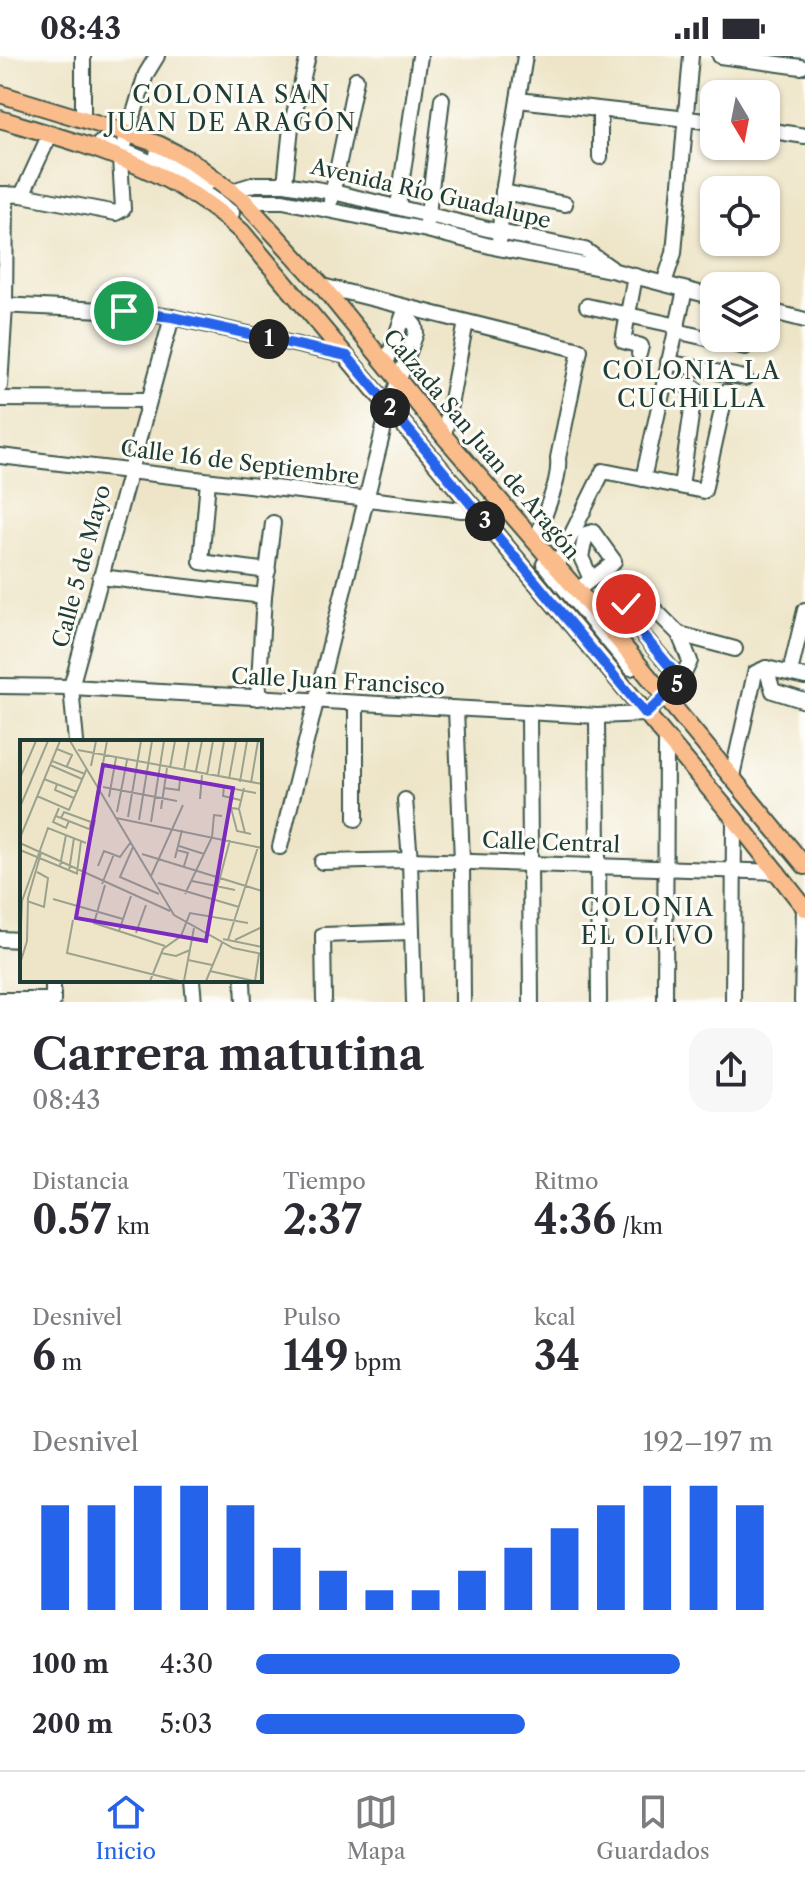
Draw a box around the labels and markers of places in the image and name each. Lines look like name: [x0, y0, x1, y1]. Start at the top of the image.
pin: [90, 277, 158, 345]
pin: 1: [249, 319, 289, 359]
pin: 2: [370, 388, 410, 428]
pin: 3: [465, 501, 505, 541]
pin: [592, 570, 660, 638]
pin: 5: [657, 665, 697, 705]

